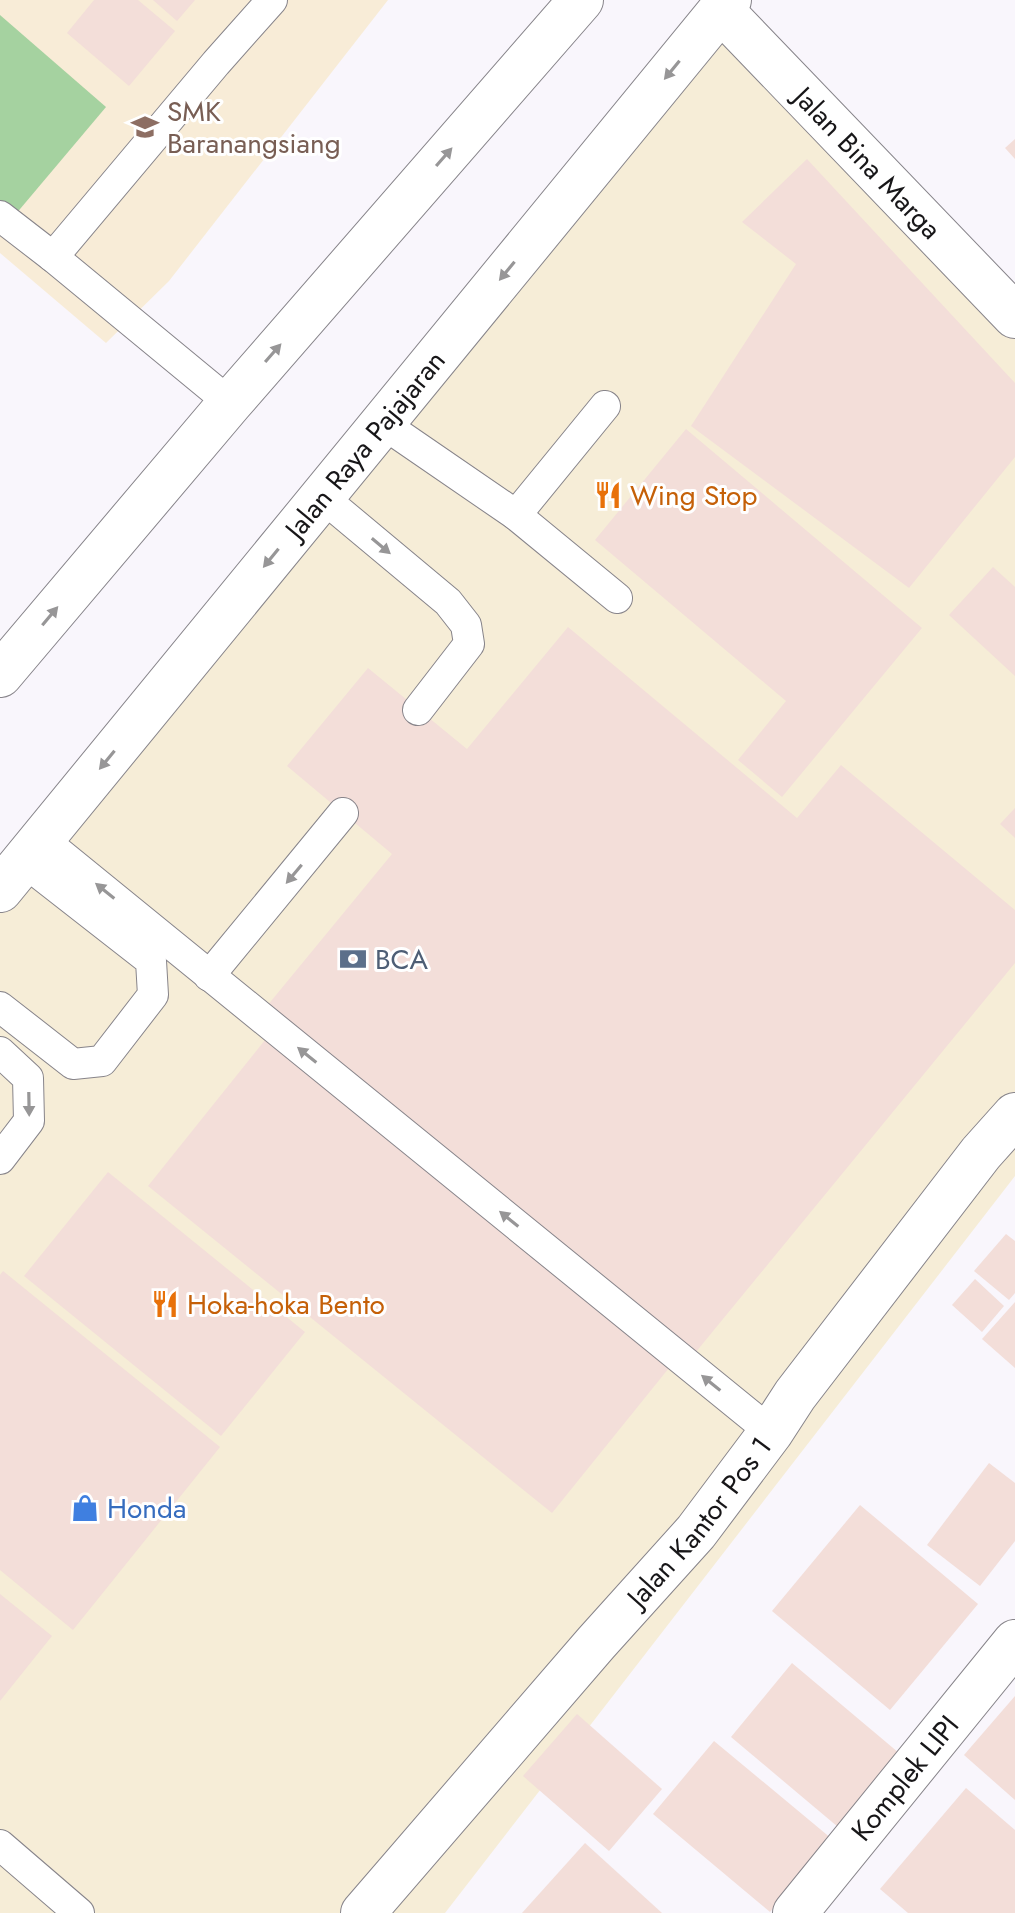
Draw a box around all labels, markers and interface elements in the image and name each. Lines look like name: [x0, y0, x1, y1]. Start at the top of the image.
one-way arrow: [664, 60, 681, 80]
street label: Jalan Bina Marga: [782, 75, 951, 248]
place label: SMK Baranangsiang: [167, 91, 341, 164]
school or university icon: SMK Baranangsiang: [130, 112, 160, 142]
one-way arrow: [435, 148, 452, 168]
one-way arrow: [499, 261, 516, 281]
street label: Jalan Raya Pajajaran: [273, 341, 455, 551]
one-way arrow: [264, 344, 281, 364]
place label: Wing Stop: [630, 475, 757, 516]
restaurant icon: Wing Stop: [593, 480, 623, 510]
one-way arrow: [371, 537, 391, 554]
one-way arrow: [263, 548, 279, 568]
one-way arrow: [41, 606, 58, 626]
one-way arrow: [99, 750, 115, 770]
one-way arrow: [285, 863, 302, 884]
one-way arrow: [96, 883, 116, 900]
place label: BCA: [375, 939, 428, 980]
bank icon: BCA: [338, 944, 368, 974]
one-way arrow: [297, 1047, 317, 1064]
one-way arrow: [23, 1092, 35, 1117]
one-way arrow: [499, 1211, 519, 1228]
place label: Hoka-hoka Bento: [187, 1284, 385, 1325]
restaurant icon: Hoka-hoka Bento: [150, 1289, 180, 1319]
one-way arrow: [701, 1375, 721, 1392]
street label: Jalan Kantor Pos 1: [615, 1428, 781, 1619]
place label: Honda: [107, 1488, 186, 1529]
shop icon: Honda: [70, 1493, 100, 1523]
street label: Komplek LIPI: [841, 1706, 968, 1850]

